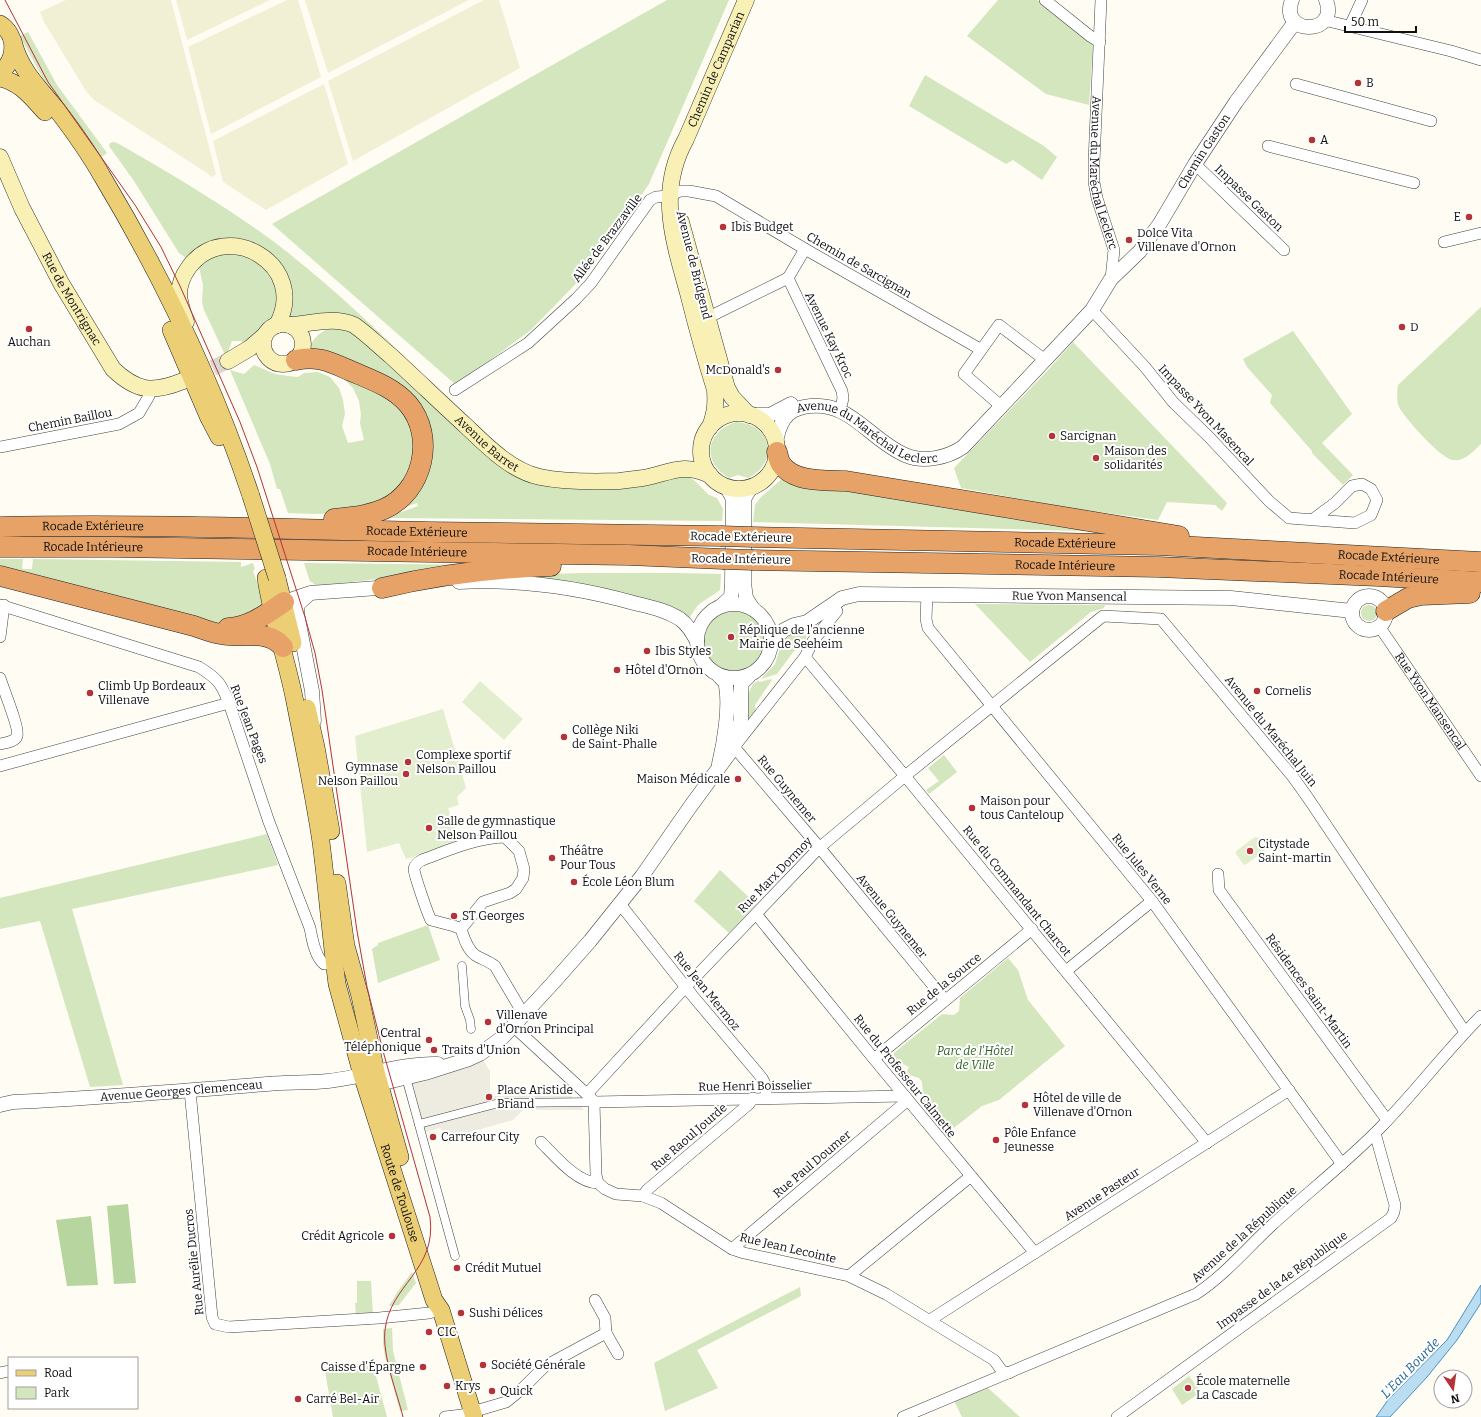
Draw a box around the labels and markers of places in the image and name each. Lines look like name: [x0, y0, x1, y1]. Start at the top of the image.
place label: B: [1366, 76, 1374, 90]
marker: B: [1353, 78, 1363, 88]
place label: A: [1320, 133, 1329, 147]
marker: A: [1307, 135, 1317, 145]
place label: E: [1454, 210, 1461, 224]
marker: E: [1464, 212, 1474, 222]
place label: Ibis Budget: [731, 220, 794, 234]
marker: Ibis Budget: [718, 222, 728, 232]
place label: Dolce Vita Villenave d'Ornon: [1137, 226, 1236, 254]
marker: Dolce Vita Villenave d'Ornon: [1124, 235, 1134, 245]
place label: D: [1410, 320, 1419, 334]
marker: D: [1397, 322, 1407, 332]
marker: Auchan: [24, 324, 34, 334]
place label: Auchan: [7, 335, 51, 349]
place label: McDonald's: [706, 363, 770, 377]
marker: McDonald's: [773, 365, 783, 375]
place label: Sarcignan: [1060, 429, 1117, 443]
marker: Sarcignan: [1047, 431, 1057, 441]
place label: Maison des solidarités: [1104, 444, 1167, 472]
marker: Maison des solidarités: [1091, 453, 1101, 463]
place label: Réplique de l'ancienne Mairie de Seeheim: [739, 623, 865, 651]
marker: Réplique de l'ancienne Mairie de Seeheim: [726, 632, 736, 642]
place label: Ibis Styles: [655, 644, 711, 658]
marker: Ibis Styles: [642, 646, 652, 656]
place label: Hôtel d'Ornon: [625, 663, 704, 677]
marker: Hôtel d'Ornon: [612, 665, 622, 675]
place label: Climb Up Bordeaux Villenave: [98, 679, 206, 707]
place label: Cornelis: [1265, 684, 1312, 698]
marker: Cornelis: [1252, 686, 1262, 696]
marker: Climb Up Bordeaux Villenave: [85, 688, 95, 698]
place label: Collège Niki de Saint-Phalle: [572, 723, 657, 751]
marker: Collège Niki de Saint-Phalle: [559, 732, 569, 742]
place label: Complexe sportif Nelson Paillou: [416, 748, 512, 776]
marker: Complexe sportif Nelson Paillou: [403, 757, 413, 767]
place label: Gymnase Nelson Paillou: [318, 760, 399, 788]
marker: Gymnase Nelson Paillou: [401, 769, 411, 779]
place label: Maison Médicale: [636, 772, 730, 786]
marker: Maison Médicale: [733, 774, 743, 784]
place label: Maison pour tous Canteloup: [980, 794, 1064, 822]
marker: Maison pour tous Canteloup: [967, 803, 977, 813]
place label: Salle de gymnastique Nelson Paillou: [437, 814, 556, 842]
marker: Salle de gymnastique Nelson Paillou: [424, 823, 434, 833]
place label: Citystade Saint-martin: [1258, 837, 1332, 865]
place label: Théâtre Pour Tous: [560, 844, 616, 872]
marker: Citystade Saint-martin: [1245, 846, 1255, 856]
marker: Théâtre Pour Tous: [547, 853, 557, 863]
place label: École Léon Blum: [582, 874, 675, 889]
marker: École Léon Blum: [569, 877, 579, 887]
place label: ST Georges: [462, 909, 525, 923]
marker: ST Georges: [449, 911, 459, 921]
place label: Villenave d'Ornon Principal: [496, 1008, 594, 1036]
marker: Villenave d'Ornon Principal: [483, 1017, 493, 1027]
place label: Central Téléphonique: [344, 1026, 422, 1054]
marker: Central Téléphonique: [424, 1035, 434, 1045]
place label: Traits d'Union: [442, 1043, 521, 1057]
marker: Traits d'Union: [429, 1045, 439, 1055]
place label: Place Aristide Briand: [497, 1083, 573, 1111]
place label: Hôtel de ville de Villenave d'Ornon: [1033, 1091, 1132, 1119]
marker: Place Aristide Briand: [484, 1092, 494, 1102]
marker: Hôtel de ville de Villenave d'Ornon: [1020, 1100, 1030, 1110]
place label: Pôle Enfance Jeunesse: [1003, 1126, 1076, 1154]
place label: Carrefour City: [441, 1130, 520, 1144]
marker: Carrefour City: [428, 1132, 438, 1142]
marker: Pôle Enfance Jeunesse: [991, 1135, 1001, 1145]
place label: Crédit Agricole: [301, 1229, 384, 1243]
marker: Crédit Agricole: [387, 1231, 397, 1241]
place label: Crédit Mutuel: [465, 1261, 542, 1275]
marker: Crédit Mutuel: [452, 1263, 462, 1273]
place label: Sushi Délices: [469, 1306, 543, 1320]
marker: Sushi Délices: [456, 1308, 466, 1318]
place label: CIC: [437, 1325, 457, 1339]
marker: CIC: [424, 1327, 434, 1337]
place label: Société Générale: [491, 1358, 585, 1372]
place label: Caisse d'Épargne: [320, 1359, 415, 1374]
marker: Société Générale: [478, 1360, 488, 1370]
marker: Caisse d'Épargne: [418, 1362, 428, 1372]
place label: École maternelle La Cascade: [1196, 1373, 1290, 1402]
place label: Krys: [455, 1379, 481, 1393]
marker: Krys: [442, 1381, 452, 1391]
marker: École maternelle La Cascade: [1183, 1383, 1193, 1393]
place label: Quick: [500, 1384, 533, 1398]
marker: Quick: [487, 1386, 497, 1396]
place label: Carré Bel-Air: [306, 1392, 380, 1406]
marker: Carré Bel-Air: [293, 1394, 303, 1404]

